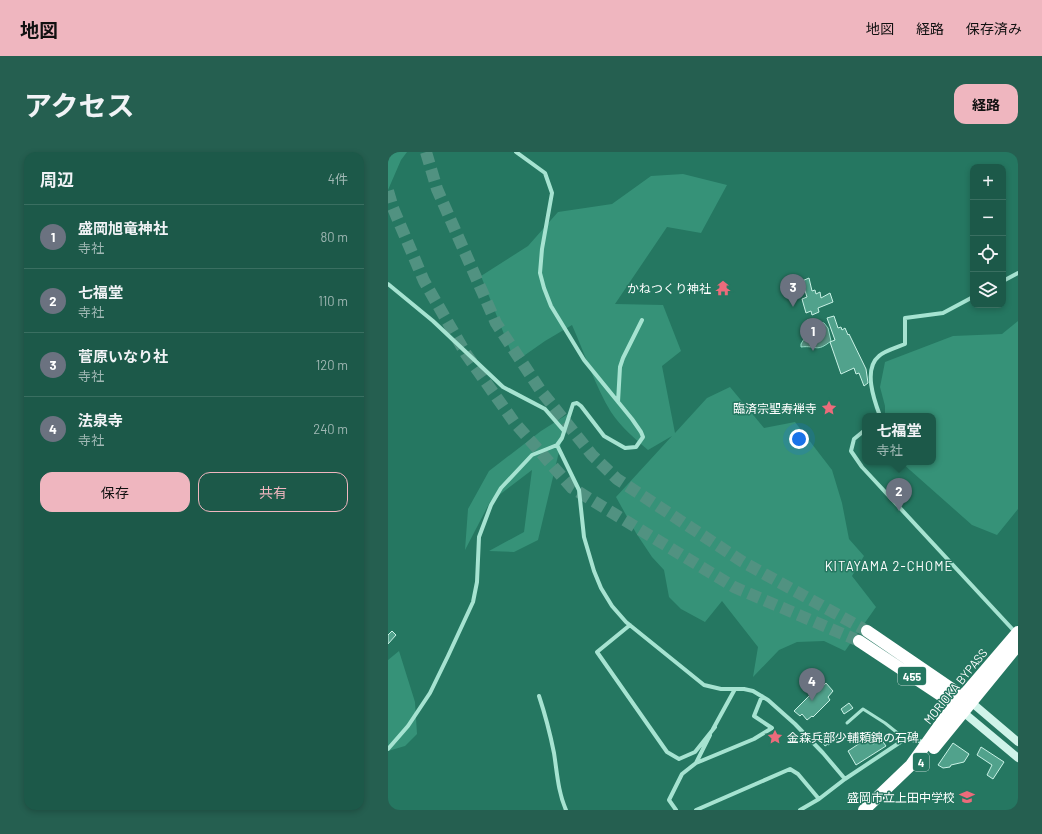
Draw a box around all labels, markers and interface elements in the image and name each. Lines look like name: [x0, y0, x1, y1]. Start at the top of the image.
text: 地図: [20, 18, 58, 41]
text: 地図: [866, 20, 894, 37]
text: 経路: [916, 20, 944, 37]
text: 保存済み: [966, 20, 1022, 37]
button: 経路: [954, 84, 1018, 124]
text: アクセス: [24, 88, 135, 122]
map controls: [970, 164, 1006, 308]
button: +: [970, 164, 1006, 200]
text: 周辺: [40, 169, 74, 189]
text: 4件: [328, 171, 348, 187]
button: −: [970, 200, 1006, 236]
text: 盛岡旭竜神社: [78, 219, 168, 237]
text: 1: [51, 229, 55, 245]
text: 80 m: [321, 229, 348, 245]
button: locate: [970, 236, 1006, 272]
text: 寺社: [78, 240, 104, 256]
button: layers: [970, 272, 1006, 308]
pin: 3: [780, 274, 806, 307]
temple icon: かねつくり神社: [714, 279, 732, 297]
place label: かねつくり神社: [627, 281, 711, 295]
text: 七福堂: [78, 283, 123, 301]
text: 2: [49, 293, 57, 309]
text: 110 m: [318, 293, 348, 309]
text: 寺社: [78, 304, 104, 320]
pin: 1: [800, 318, 826, 351]
text: 菅原いなり社: [78, 347, 168, 365]
text: 3: [49, 357, 57, 373]
text: 120 m: [316, 357, 348, 373]
text: 寺社: [78, 368, 104, 384]
place icon: 臨済宗聖寿禅寺: [820, 399, 838, 417]
place label: 臨済宗聖寿禅寺: [733, 401, 817, 415]
text: 法泉寺: [78, 411, 123, 429]
popup: [862, 413, 936, 465]
text: 4: [49, 421, 57, 437]
text: 240 m: [313, 421, 348, 437]
text: 七福堂: [876, 421, 922, 439]
your location: [789, 429, 809, 449]
text: 寺社: [78, 432, 104, 448]
text: 寺社: [876, 442, 903, 458]
button: 保存: [40, 472, 190, 512]
button: 共有: [198, 472, 348, 512]
pin: 2: [886, 478, 912, 511]
district label: KITAYAMA 2-CHOME: [825, 558, 953, 574]
street label: MORIOKA BYPASS: [920, 645, 990, 727]
road number: 455: [898, 667, 926, 685]
pin: 4: [799, 668, 825, 701]
place icon: 金森兵部少輔頼錦の石碑: [766, 728, 784, 746]
place label: 金森兵部少輔頼錦の石碑: [787, 730, 919, 744]
road number: 4: [913, 753, 929, 771]
school or university icon: 盛岡市立上田中学校: [958, 788, 976, 806]
place label: 盛岡市立上田中学校: [847, 790, 955, 804]

